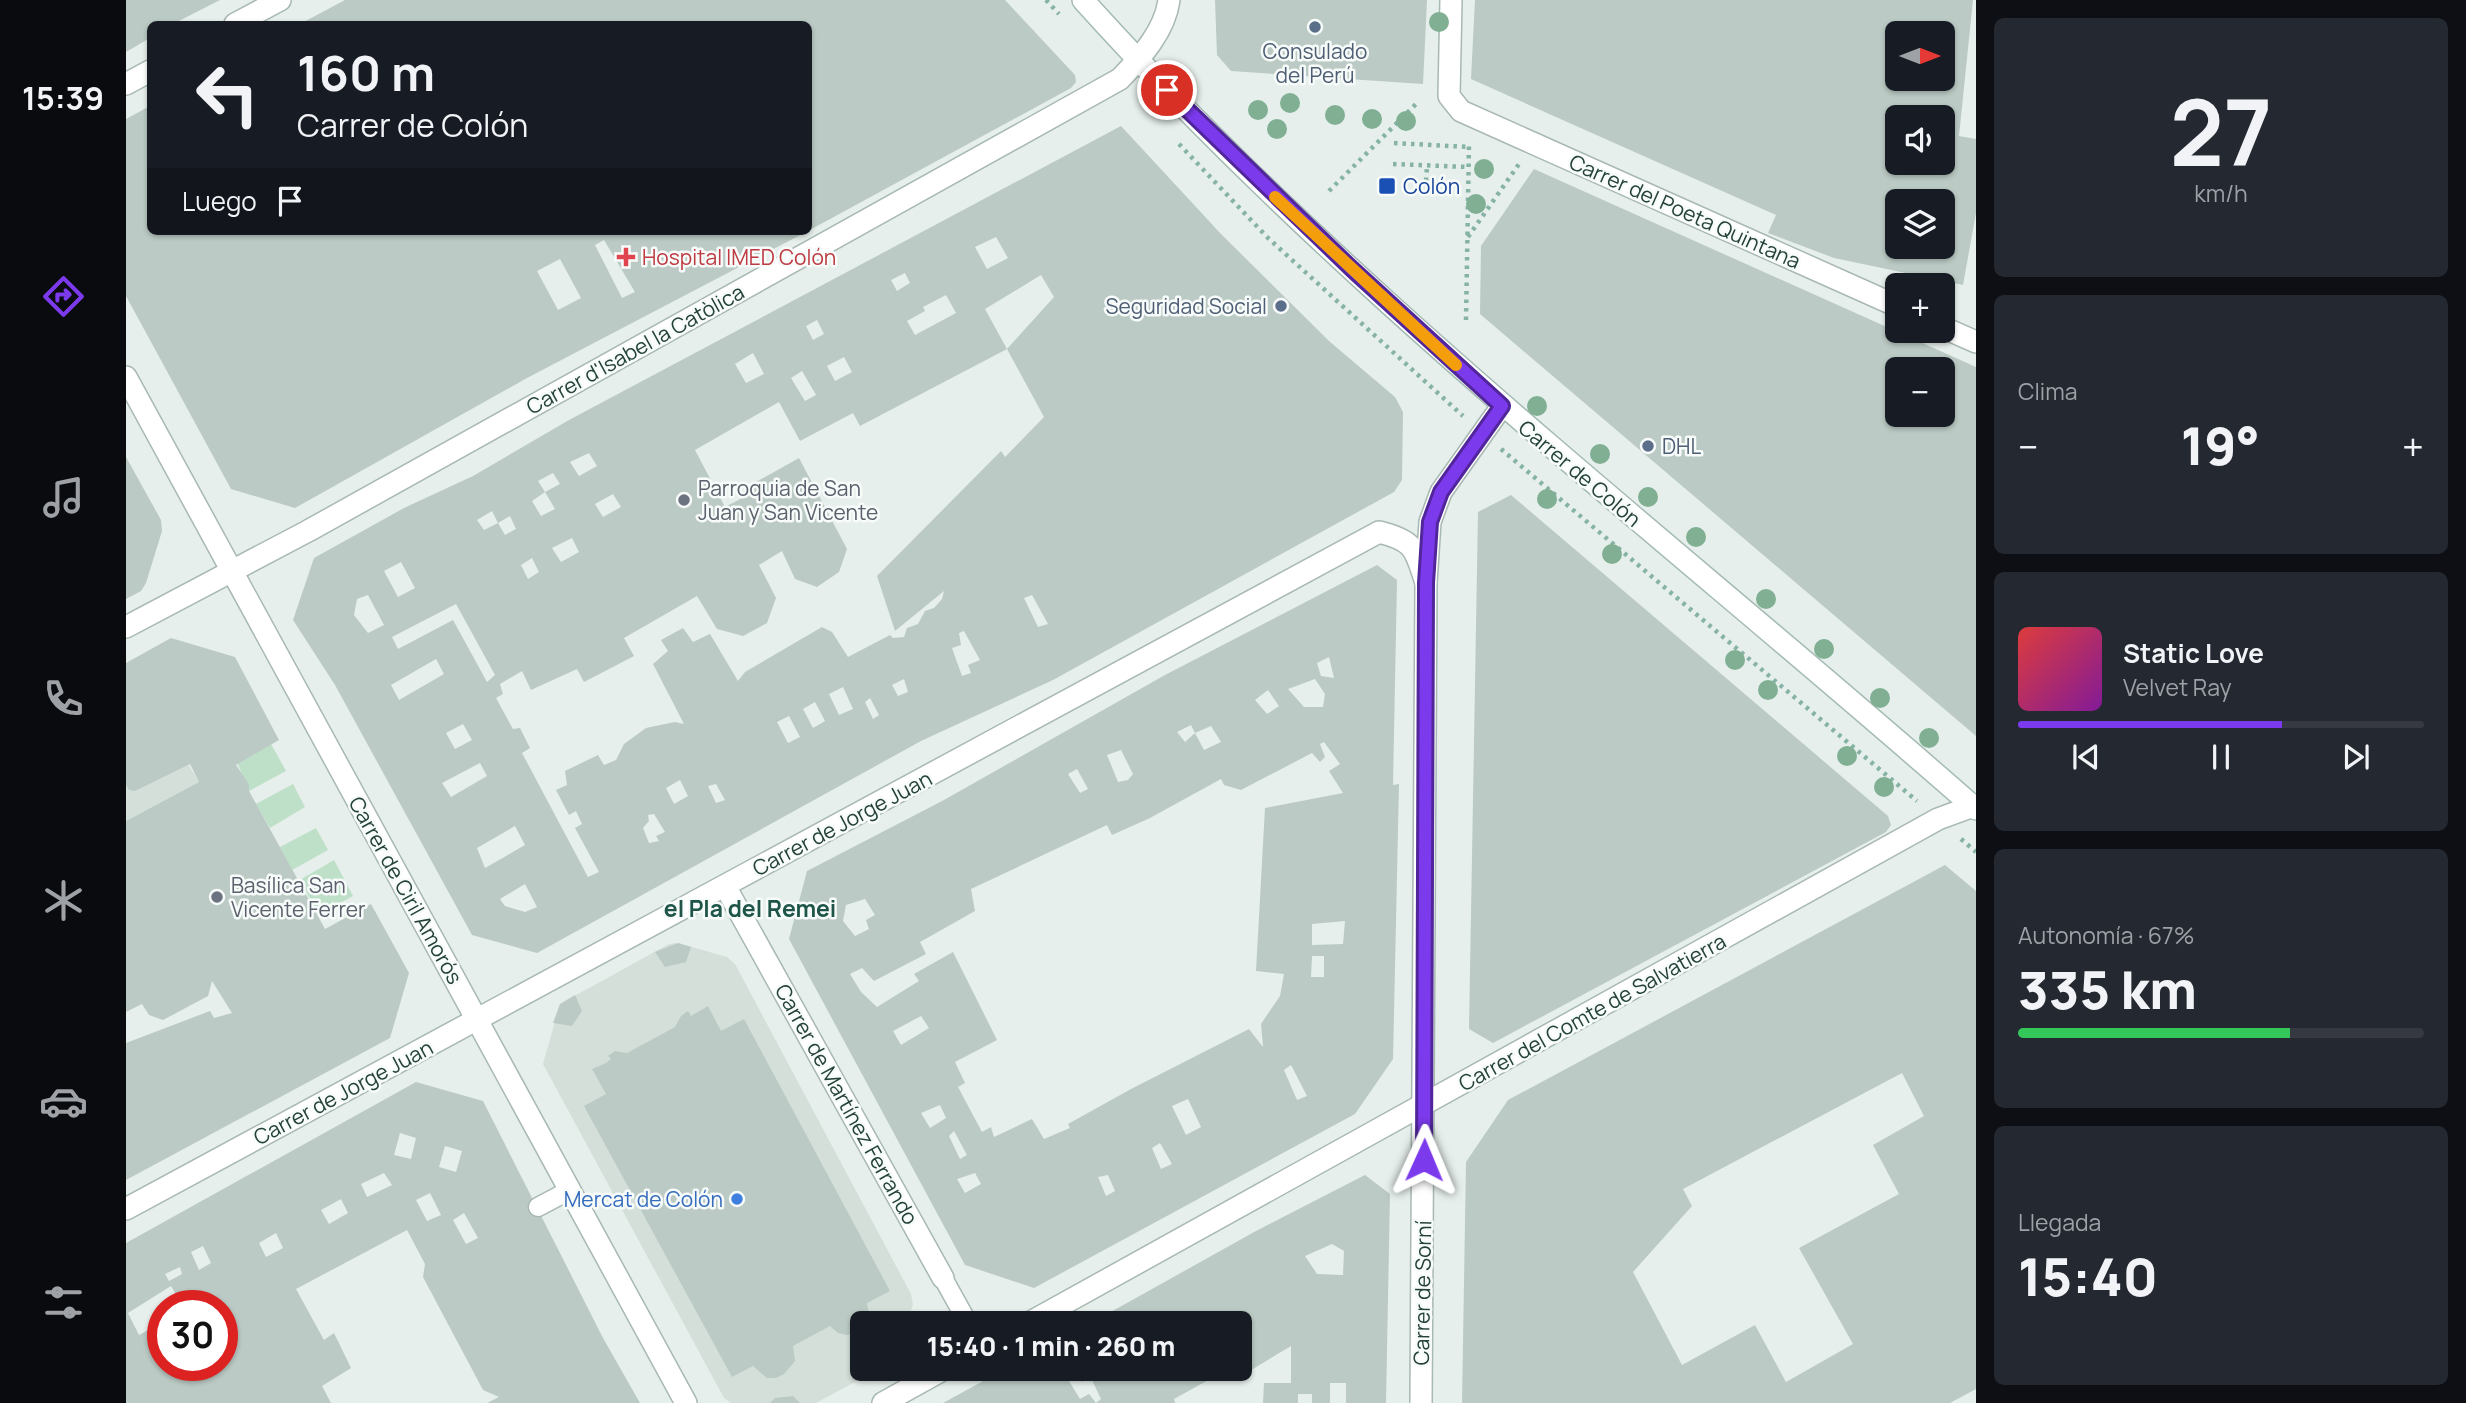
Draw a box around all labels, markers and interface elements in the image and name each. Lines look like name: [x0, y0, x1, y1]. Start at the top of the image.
marker: Consulado del Perú: [1307, 19, 1323, 35]
north arrow: [1885, 21, 1955, 91]
map controls: [1885, 21, 1955, 427]
place label: Consulado del Perú: [1263, 37, 1367, 89]
text: 160 m: [297, 39, 435, 106]
icon: left: [182, 49, 273, 140]
pin: [1137, 60, 1197, 120]
text: 27: [2170, 69, 2272, 193]
icon: arrive: [1148, 71, 1186, 109]
text: 15:39: [22, 76, 104, 120]
text: Carrer de Colón: [297, 103, 528, 147]
button: sound: [1885, 105, 1955, 175]
street label: Carrer del Poeta Quintana: [1565, 147, 1805, 275]
place label: Colón: [1403, 172, 1460, 200]
marker: Colón: [1377, 176, 1397, 196]
text: km/h: [2194, 177, 2248, 209]
icon: arrive: [271, 182, 309, 220]
text: Luego: [182, 183, 257, 219]
button: layers: [1885, 189, 1955, 259]
place label: Hospital IMED Colón: [642, 243, 836, 271]
marker: Hospital IMED Colón: [616, 247, 636, 267]
icon: directions: [39, 272, 88, 321]
button: +: [1885, 273, 1955, 343]
street label: Carrer d'Isabel la Catòlica: [521, 277, 749, 421]
place label: Seguridad Social: [1106, 292, 1267, 320]
marker: Seguridad Social: [1273, 298, 1289, 314]
button: −: [1885, 357, 1955, 427]
text: Clima: [2018, 375, 2077, 407]
text: 19°: [2181, 410, 2260, 481]
street label: Carrer de Colón: [1513, 413, 1647, 533]
text: −: [2018, 420, 2039, 472]
text: +: [2402, 420, 2424, 472]
place label: DHL: [1662, 432, 1701, 460]
marker: DHL: [1640, 438, 1656, 454]
icon: music: [39, 473, 88, 522]
place label: Parroquia de San Juan y San Vicente: [698, 474, 878, 526]
marker: Parroquia de San Juan y San Vicente: [676, 492, 692, 508]
text: Static Love: [2123, 635, 2264, 671]
text: Velvet Ray: [2123, 671, 2232, 703]
icon: phone: [39, 674, 88, 723]
icon: previous: [2067, 738, 2105, 776]
icon: pause: [2202, 738, 2240, 776]
icon: next: [2337, 738, 2375, 776]
street label: Carrer de Jorge Juan: [748, 764, 936, 882]
street label: Carrer de Ciril Amorós: [343, 791, 469, 989]
place label: Basílica San Vicente Ferrer: [231, 871, 366, 923]
icon: climate: [39, 876, 88, 925]
marker: Basílica San Vicente Ferrer: [209, 889, 225, 905]
district label: el Pla del Remei: [664, 892, 836, 924]
text: Autonomía · 67%: [2018, 919, 2194, 951]
street label: Carrer del Comte de Salvatierra: [1453, 927, 1731, 1097]
text: 335 km: [2018, 954, 2197, 1025]
street label: Carrer de Martínez Ferrando: [769, 979, 925, 1229]
street label: Carrer de Jorge Juan: [249, 1033, 437, 1151]
icon: car: [39, 1077, 88, 1126]
position arrow: [1387, 1123, 1461, 1197]
place label: Mercat de Colón: [564, 1185, 723, 1213]
marker: Mercat de Colón: [729, 1191, 745, 1207]
text: Llegada: [2018, 1206, 2101, 1238]
street label: Carrer de Sorní: [1407, 1220, 1437, 1366]
text: 15:40: [2018, 1241, 2158, 1312]
icon: filters: [39, 1278, 88, 1327]
speed limit sign: 30: [147, 1290, 238, 1381]
text: 15:40 · 1 min · 260 m: [927, 1328, 1175, 1364]

